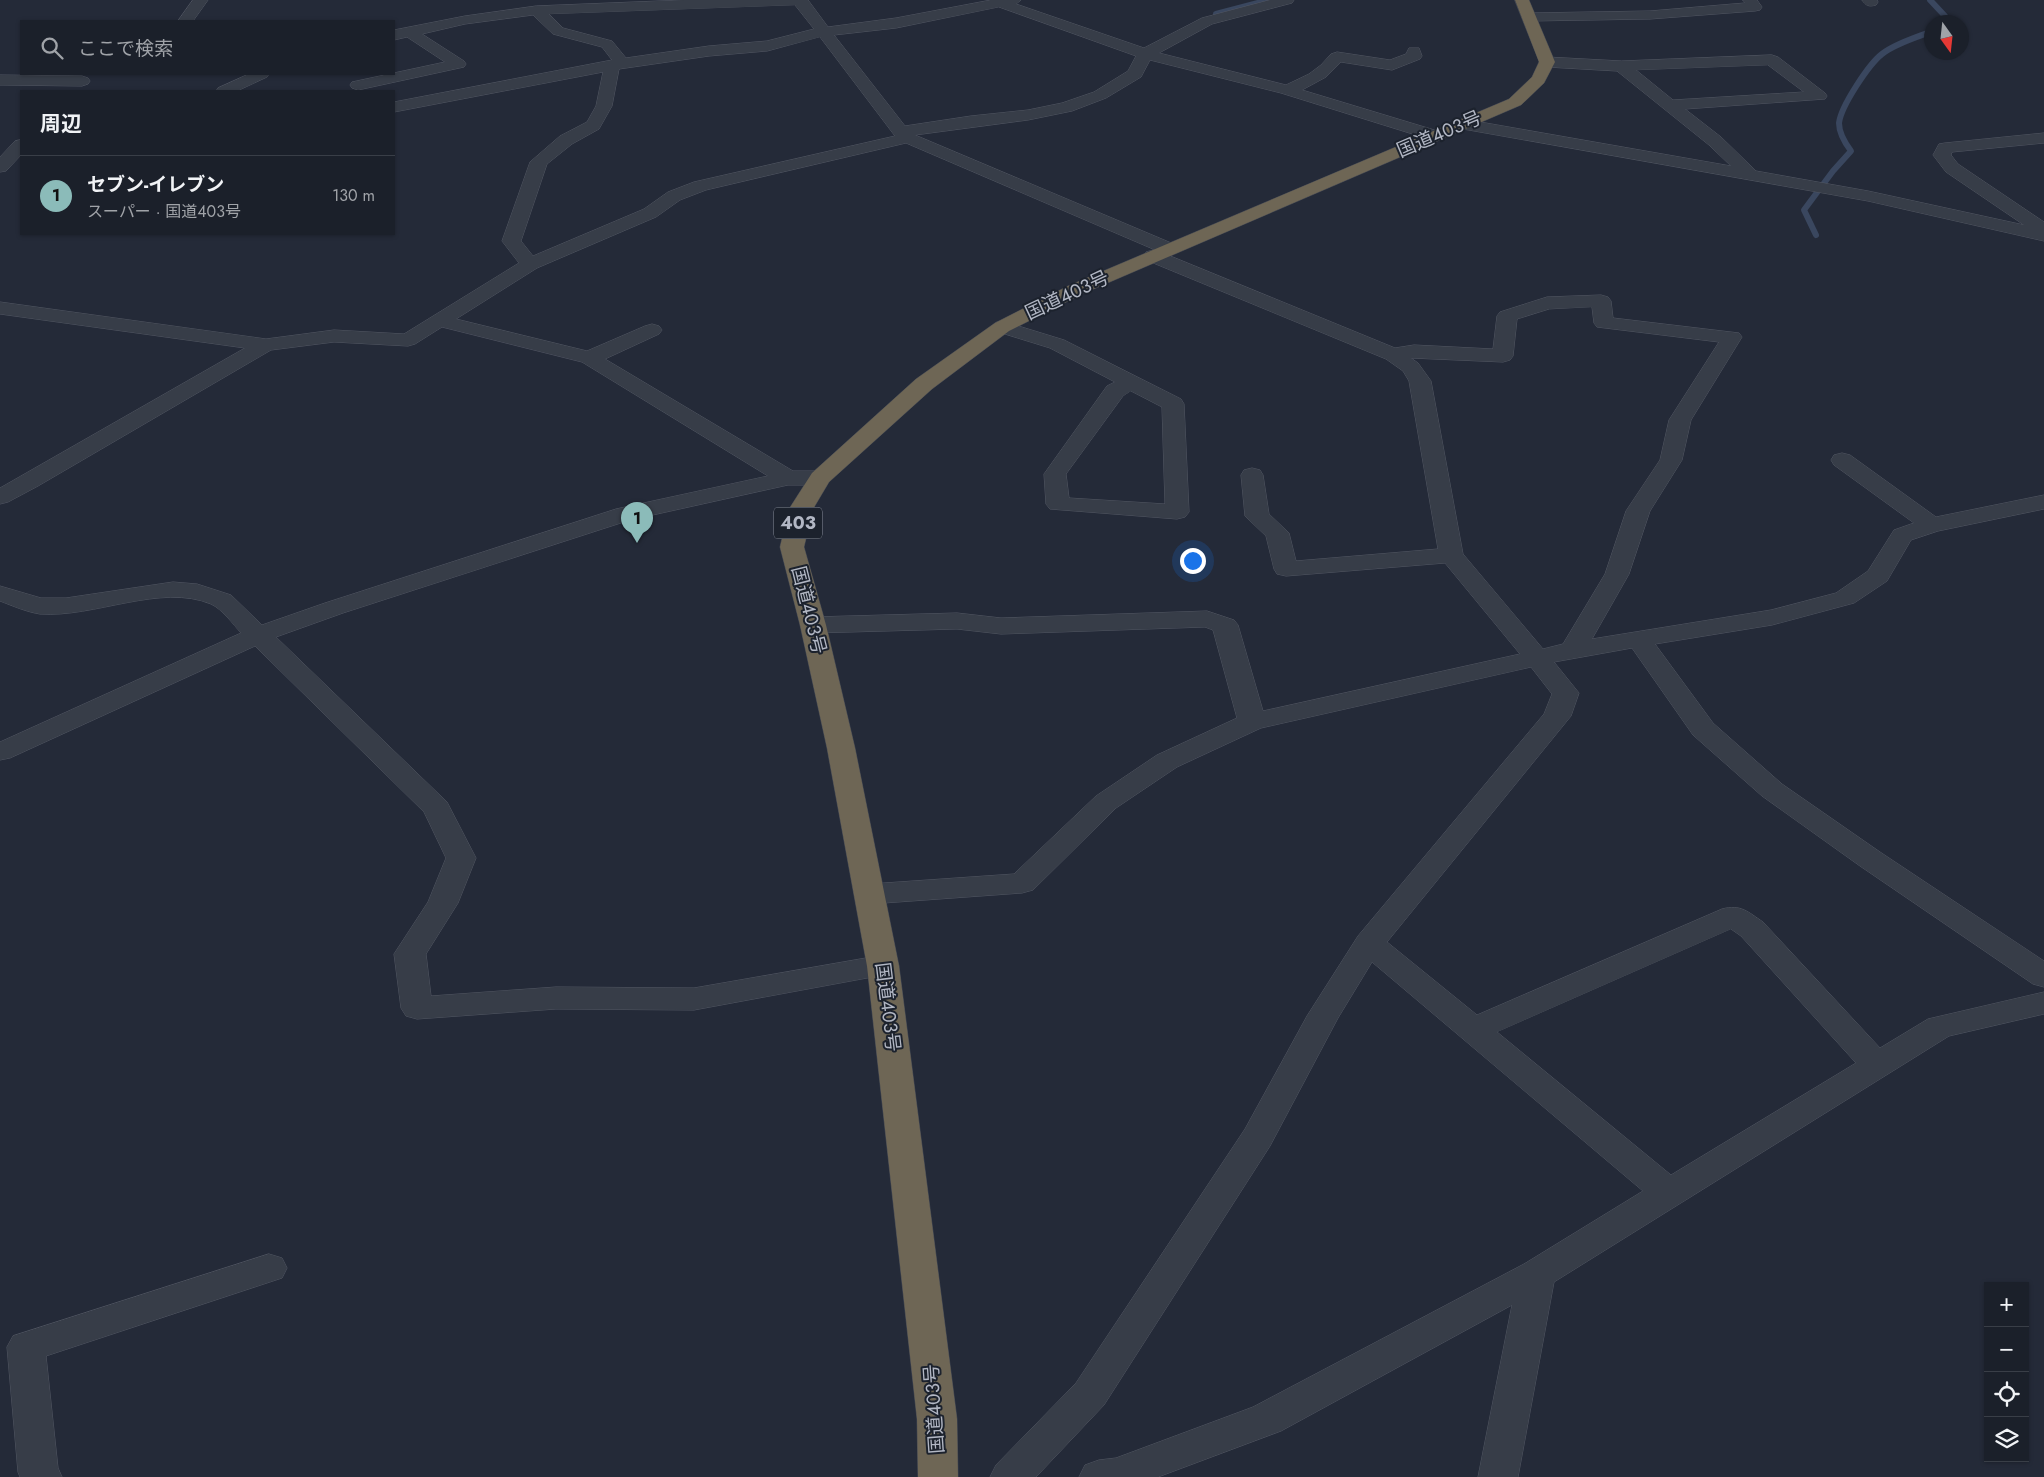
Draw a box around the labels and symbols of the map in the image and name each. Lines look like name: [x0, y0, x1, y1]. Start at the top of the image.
north arrow: [1924, 15, 1969, 60]
street label: 国道403号: [1392, 104, 1486, 164]
street label: 国道403号: [1021, 264, 1113, 326]
pin: 1: [621, 502, 653, 543]
road number: 403: [774, 508, 822, 538]
your location: [1180, 548, 1206, 574]
street label: 国道403号: [785, 563, 833, 657]
street label: 国道403号: [869, 961, 907, 1053]
street label: 国道403号: [917, 1363, 951, 1455]

